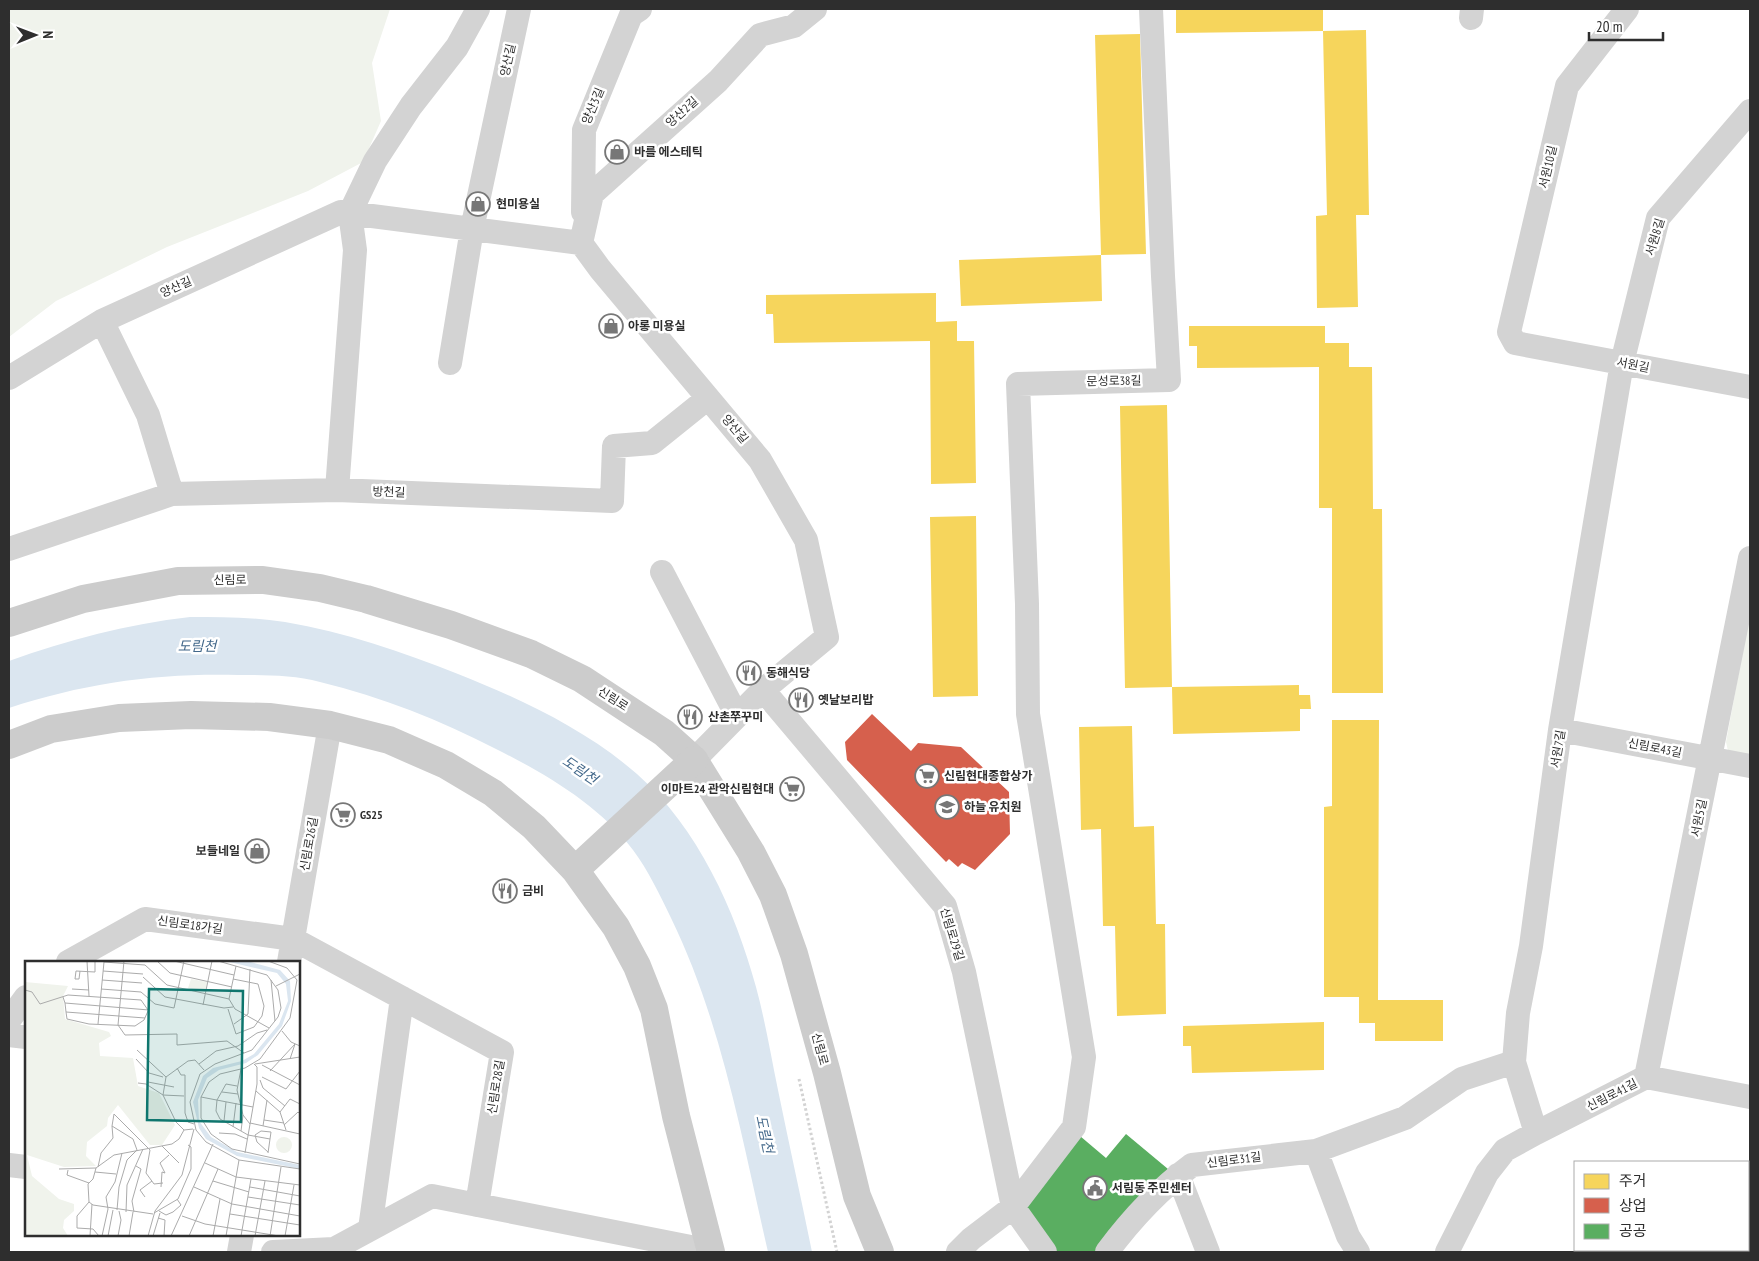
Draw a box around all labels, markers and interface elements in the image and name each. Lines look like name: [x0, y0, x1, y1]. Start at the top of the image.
north arrow: [10, 10, 60, 60]
scale bar: [1589, 10, 1663, 42]
text: 20 m: [1596, 17, 1622, 36]
text: N: [39, 31, 57, 39]
street label: 양산길: [497, 42, 518, 78]
street label: 양산3길: [578, 85, 607, 126]
street label: 양산2길: [662, 93, 701, 130]
shop icon: 바를 에스테틱: [604, 139, 630, 165]
place label: 바를 에스테틱: [634, 144, 703, 159]
street label: 서원10길: [1535, 144, 1560, 190]
shop icon: 현미용실: [465, 191, 491, 217]
place label: 현미용실: [496, 196, 540, 211]
street label: 서원8길: [1642, 216, 1667, 257]
street label: 양산길: [158, 273, 194, 300]
shop icon: 아롱 미용실: [598, 313, 624, 339]
place label: 아롱 미용실: [628, 318, 686, 333]
street label: 서원길: [1615, 354, 1651, 375]
street label: 문성로38길: [1086, 373, 1142, 388]
street label: 양산길: [719, 411, 752, 446]
street label: 방천길: [372, 483, 406, 500]
street label: 신림로: [213, 572, 247, 587]
water label: 도림천: [178, 637, 217, 655]
restaurant icon: 동해식당: [736, 660, 762, 686]
place label: 동해식당: [766, 665, 810, 680]
street label: 신림로: [595, 683, 631, 714]
restaurant icon: 옛날보리밥: [788, 687, 814, 713]
place label: 옛날보리밥: [818, 692, 873, 707]
restaurant icon: 산촌쭈꾸미: [677, 704, 703, 730]
place label: 산촌쭈꾸미: [708, 709, 763, 724]
street label: 서원7길: [1547, 729, 1568, 769]
street label: 신림로43길: [1627, 735, 1684, 760]
water label: 도림천: [559, 752, 602, 789]
supermarket icon: 신림현대종합상가: [914, 763, 940, 789]
place label: 신림현대종합상가: [944, 768, 1032, 783]
supermarket icon: 이마트24 관악신림현대: [779, 776, 805, 802]
place label: 이마트24 관악신림현대: [661, 781, 774, 796]
school or university icon: 하늘 유치원: [934, 794, 960, 820]
street label: 서원5길: [1687, 798, 1710, 838]
place label: 하늘 유치원: [964, 799, 1022, 814]
supermarket icon: GS25: [330, 802, 356, 828]
place label: GS25: [360, 807, 383, 822]
street label: 신림로26길: [296, 816, 321, 872]
shop icon: 보들네일: [244, 838, 270, 864]
place label: 보들네일: [196, 843, 240, 858]
restaurant icon: 금비: [492, 878, 518, 904]
place label: 금비: [522, 883, 544, 898]
street label: 신림로29길: [937, 905, 968, 962]
street label: 신림로18가길: [156, 912, 224, 937]
inset map: [25, 961, 300, 1236]
street label: 신림로: [809, 1031, 832, 1067]
street label: 신림로28길: [484, 1059, 507, 1115]
street label: 신림로41길: [1584, 1075, 1640, 1114]
water label: 도림천: [752, 1113, 778, 1156]
street label: 신림로31길: [1206, 1149, 1262, 1170]
legend: [1574, 1161, 1749, 1251]
text: 주거: [1619, 1171, 1647, 1190]
public building icon: 서림동 주민센터: [1082, 1175, 1108, 1201]
place label: 서림동 주민센터: [1112, 1180, 1192, 1195]
text: 상업: [1619, 1196, 1647, 1215]
text: 공공: [1619, 1221, 1647, 1240]

